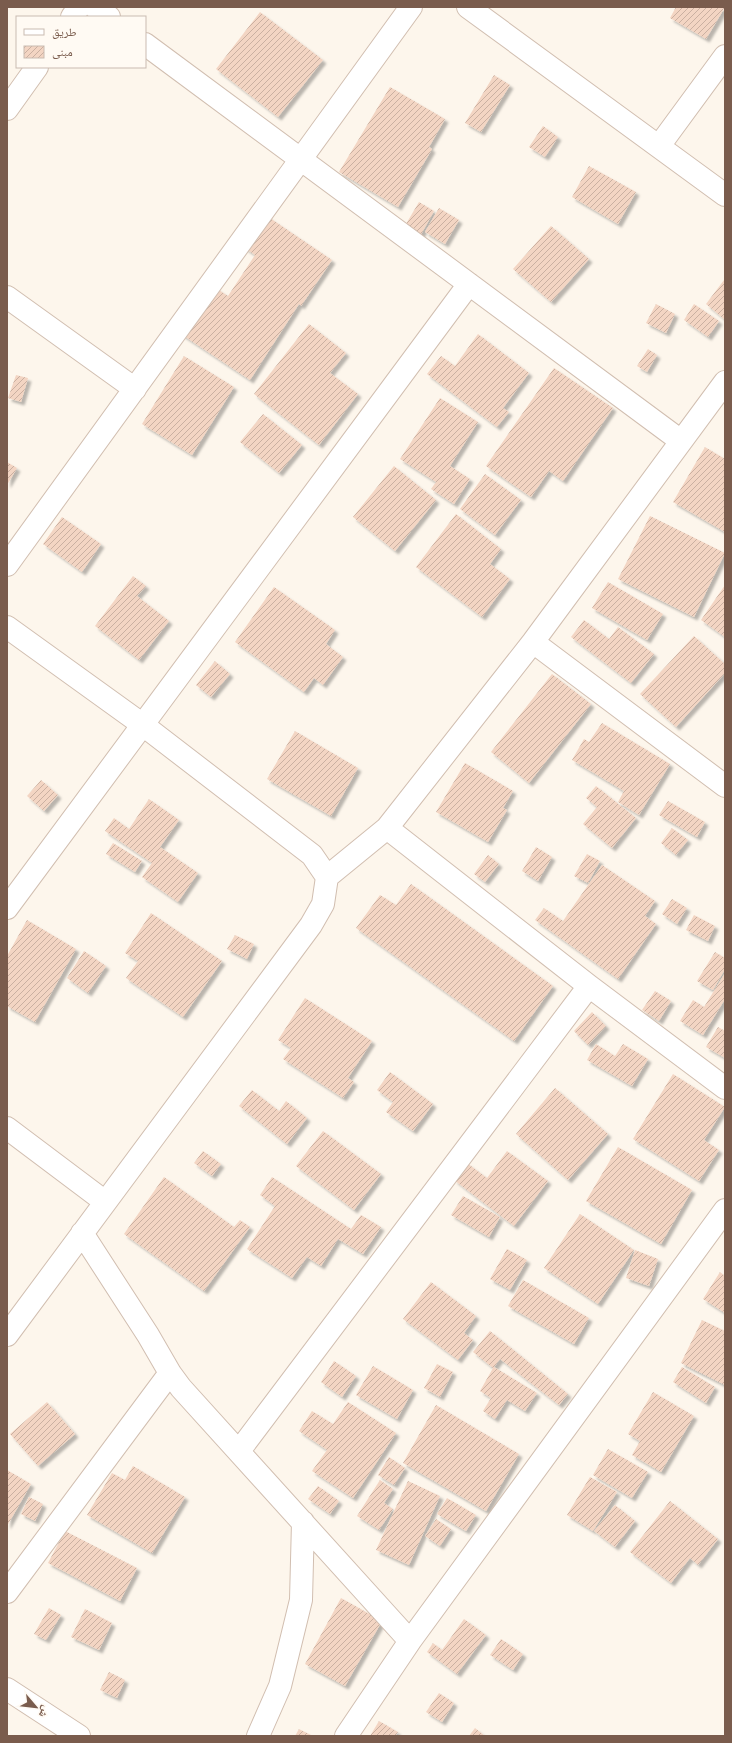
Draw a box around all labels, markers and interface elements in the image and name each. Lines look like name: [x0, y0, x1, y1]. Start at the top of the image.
legend: [16, 16, 146, 68]
text: طريق: [52, 24, 77, 39]
text: مبنى: [52, 44, 73, 59]
north arrow: [16, 1687, 56, 1727]
text: ش: [35, 1703, 54, 1720]

